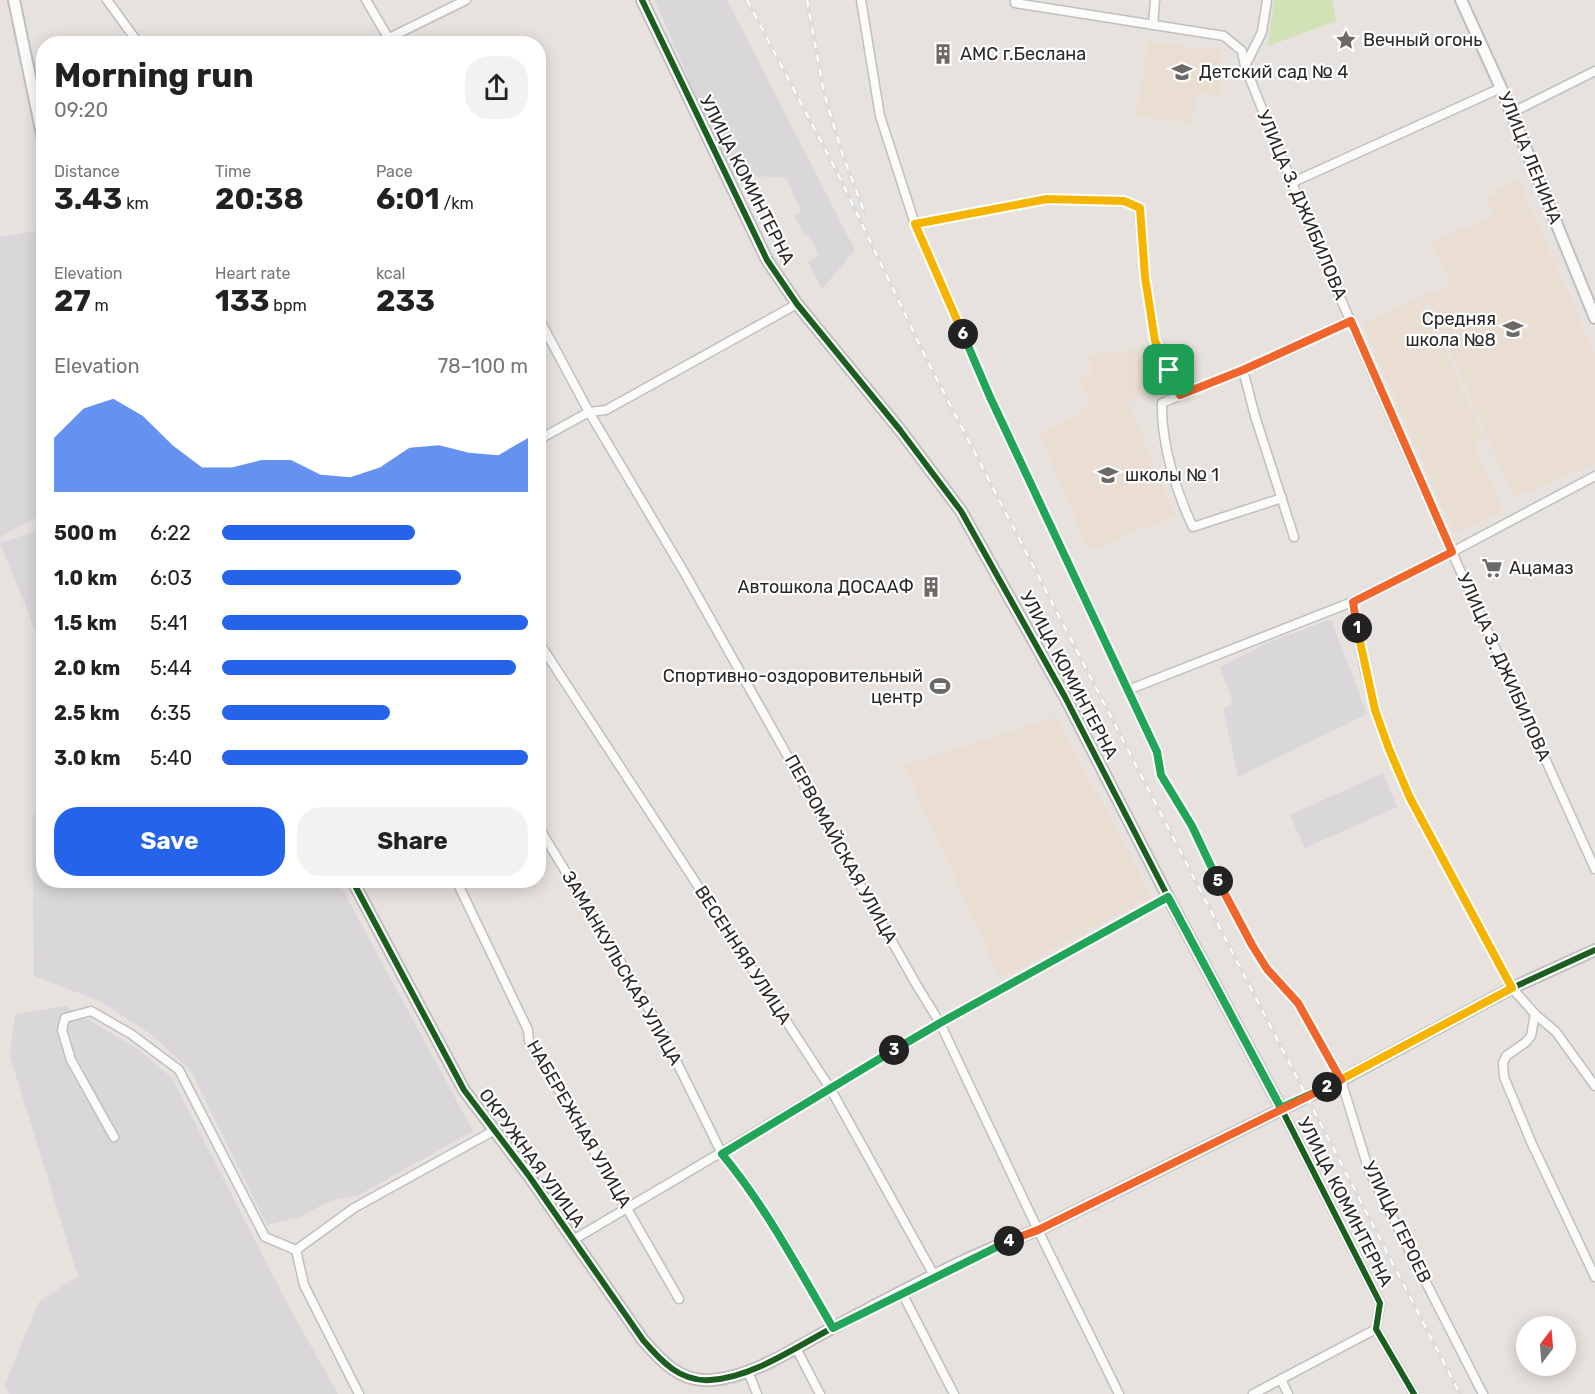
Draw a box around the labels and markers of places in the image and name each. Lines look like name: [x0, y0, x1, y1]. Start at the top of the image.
place icon: Вечный огонь: [1334, 28, 1358, 52]
place label: Вечный огонь: [1363, 29, 1482, 51]
building icon: АМС г.Беслана: [931, 42, 955, 66]
place label: АМС г.Беслана: [960, 43, 1086, 65]
school or university icon: Детский сад № 4: [1170, 60, 1194, 84]
place label: Детский сад № 4: [1199, 61, 1348, 83]
place label: Средняя школа №8: [1405, 308, 1496, 351]
school or university icon: Средняя школа №8: [1501, 317, 1525, 341]
pin: 6: [948, 319, 978, 349]
pin: [1143, 344, 1194, 395]
school or university icon: школы № 1: [1096, 463, 1120, 487]
place label: школы № 1: [1125, 464, 1219, 486]
supermarket icon: Ацамаз: [1480, 556, 1504, 580]
place label: Ацамаз: [1509, 557, 1574, 579]
building icon: Автошкола ДОСААФ: [919, 575, 943, 599]
place label: Автошкола ДОСААФ: [738, 576, 914, 598]
pin: 1: [1342, 613, 1372, 643]
place label: Спортивно-оздоровительный центр: [663, 665, 923, 708]
sports icon: Спортивно-оздоровительный центр: [928, 674, 952, 698]
pin: 5: [1203, 866, 1233, 896]
pin: 3: [879, 1035, 909, 1065]
pin: 2: [1312, 1072, 1342, 1102]
pin: 4: [994, 1226, 1024, 1256]

